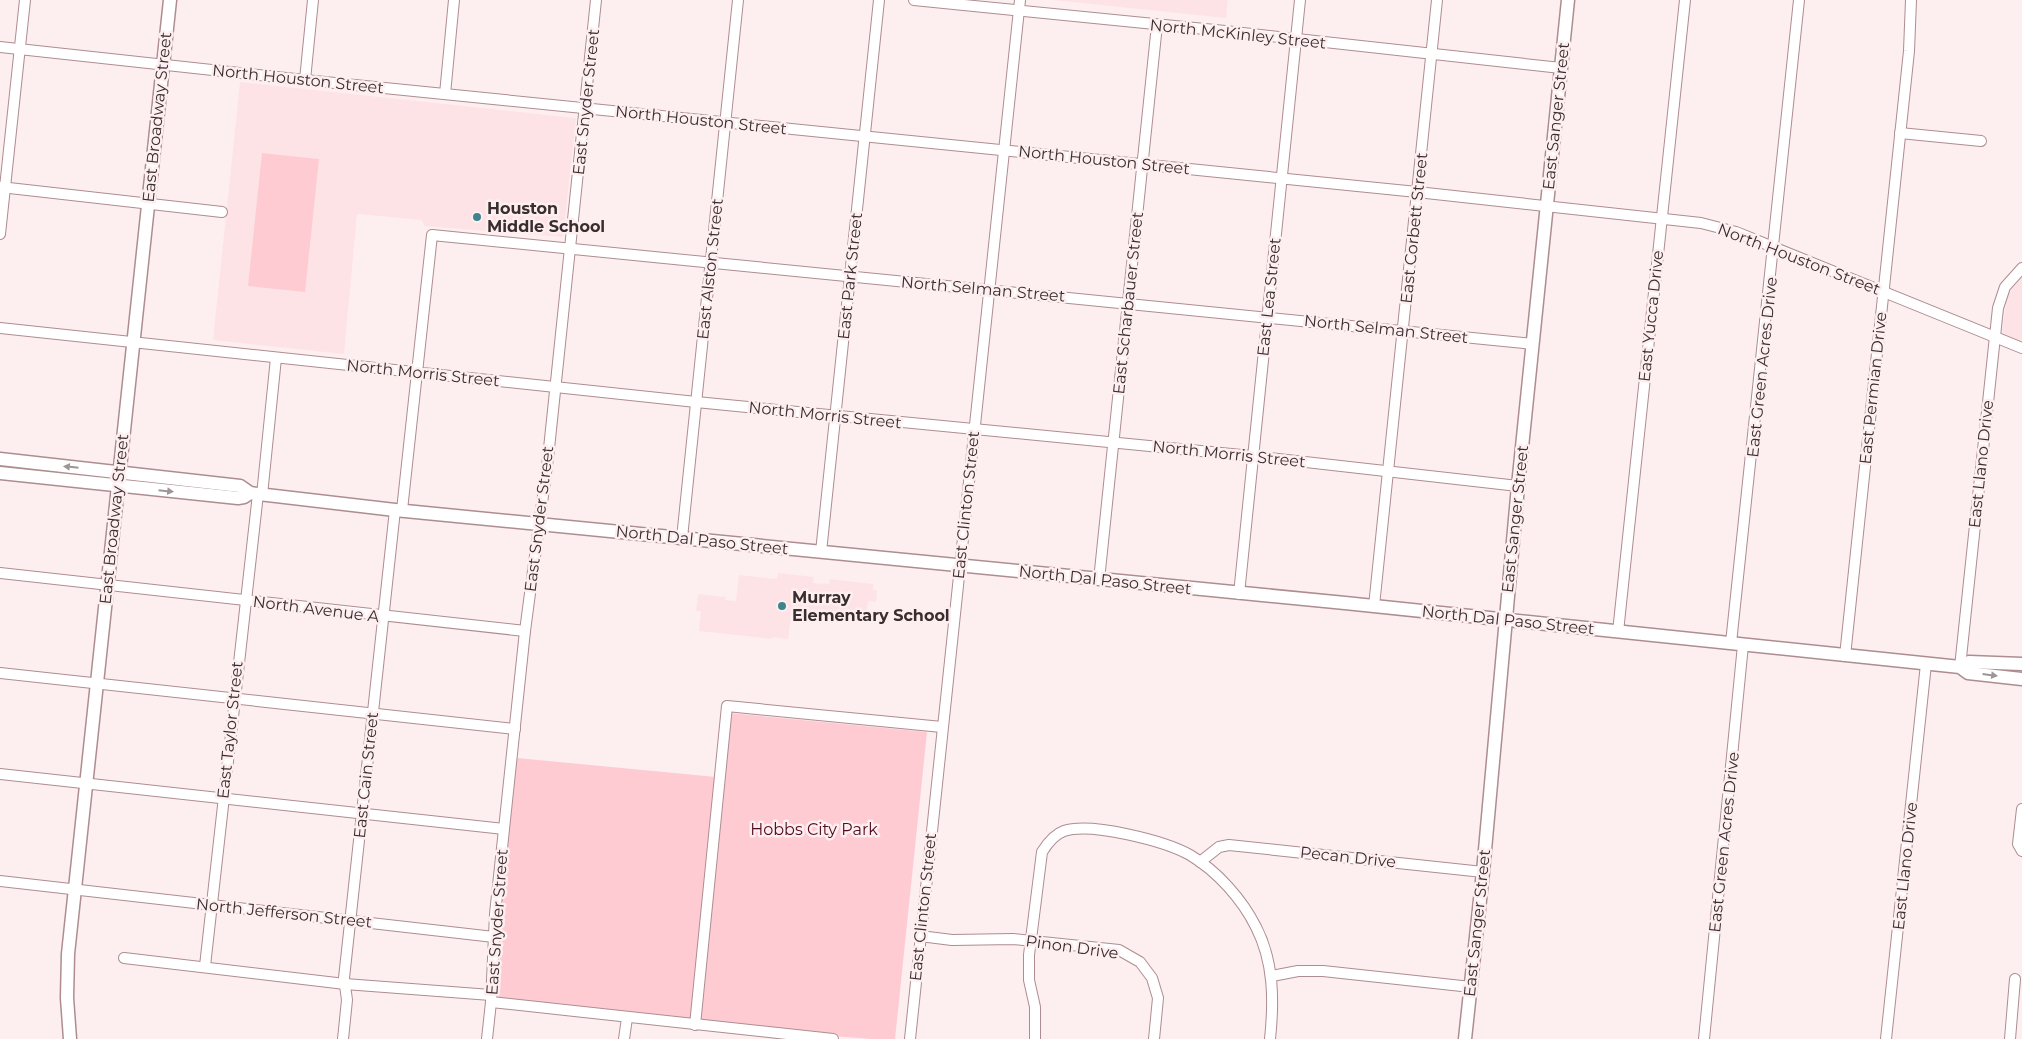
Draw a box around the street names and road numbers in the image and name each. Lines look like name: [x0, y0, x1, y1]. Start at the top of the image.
street label: North McKinley Street: [1149, 15, 1328, 53]
street label: East Snyder Street: [569, 28, 603, 176]
street label: East Broadway Street: [139, 30, 175, 203]
street label: East Sanger Street: [1539, 41, 1573, 191]
street label: North Houston Street: [211, 61, 385, 98]
street label: North Houston Street: [614, 102, 788, 139]
street label: North Houston Street: [1017, 142, 1191, 179]
street label: East Corbett Street: [1397, 151, 1431, 304]
street label: East Alston Street: [693, 197, 727, 340]
street label: East Scharbauer Street: [1109, 210, 1147, 395]
street label: East Park Street: [834, 211, 866, 340]
street label: North Houston Street: [1715, 219, 1883, 299]
street label: East Lea Street: [1253, 236, 1285, 357]
street label: East Yucca Drive: [1635, 249, 1667, 383]
street label: North Selman Street: [900, 272, 1066, 306]
street label: East Green Acres Drive: [1743, 276, 1781, 458]
street label: North Selman Street: [1303, 311, 1469, 347]
street label: East Permian Drive: [1856, 311, 1890, 465]
street label: North Morris Street: [346, 356, 501, 391]
street label: North Morris Street: [748, 398, 903, 433]
street label: East Llano Drive: [1965, 399, 1997, 529]
street label: East Clinton Street: [949, 429, 983, 580]
street label: East Broadway Street: [96, 432, 132, 605]
street label: North Morris Street: [1152, 437, 1307, 472]
street label: East Snyder Street: [521, 444, 557, 593]
street label: East Sanger Street: [1498, 444, 1532, 594]
street label: North Dal Paso Street: [615, 521, 790, 559]
street label: North Dal Paso Street: [1018, 561, 1193, 599]
street label: North Avenue A: [252, 592, 381, 626]
street label: North Dal Paso Street: [1421, 601, 1596, 639]
street label: East Taylor Street: [213, 660, 247, 800]
street label: East Cain Street: [350, 710, 382, 839]
street label: East Green Acres Drive: [1705, 751, 1743, 933]
street label: East Llano Drive: [1889, 801, 1921, 931]
street label: East Clinton Street: [906, 831, 940, 982]
street label: Pecan Drive: [1299, 843, 1397, 871]
street label: East Snyder Street: [482, 848, 512, 996]
street label: East Sanger Street: [1460, 848, 1494, 998]
street label: North Jefferson Street: [195, 894, 373, 932]
street label: Pinon Drive: [1024, 931, 1120, 963]

